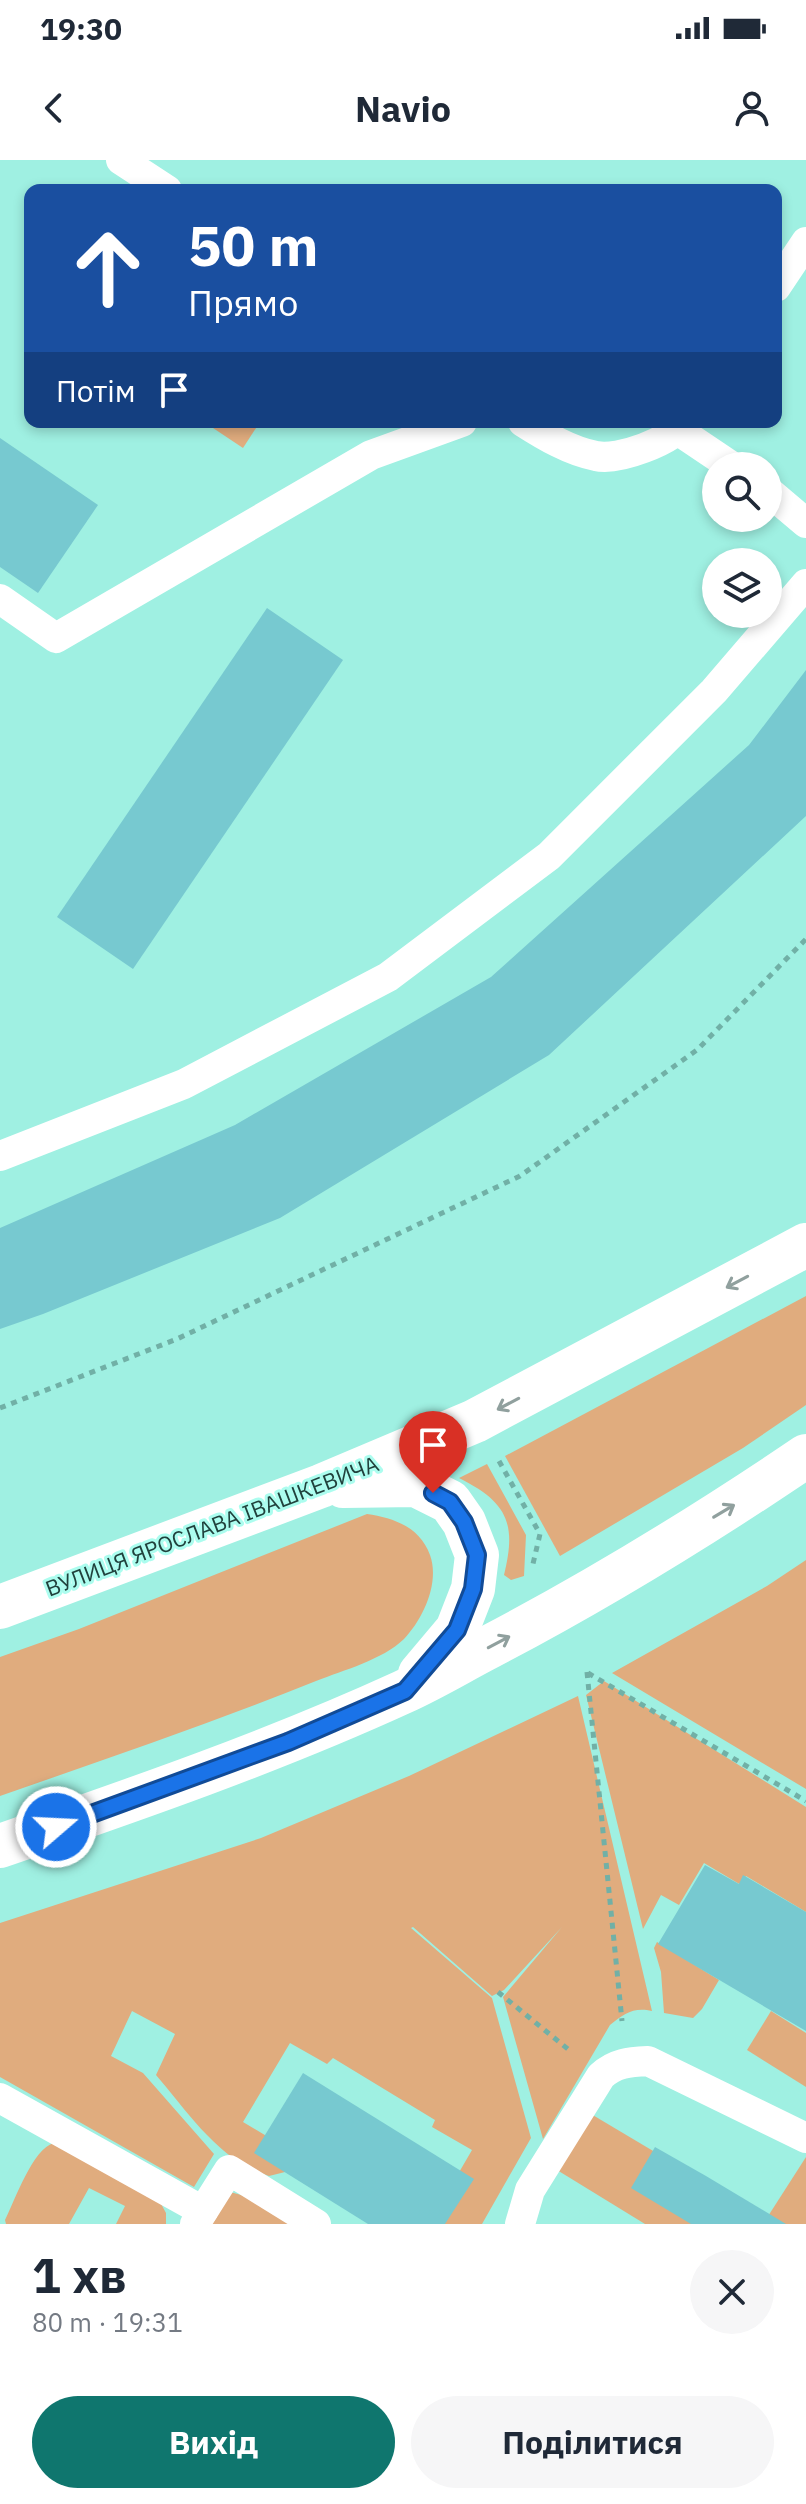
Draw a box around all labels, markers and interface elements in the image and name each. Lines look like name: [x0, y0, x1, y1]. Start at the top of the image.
text: 19:30: [40, 9, 122, 48]
text: Navio: [355, 85, 451, 132]
icon: back: [32, 86, 76, 130]
icon: person: [730, 86, 774, 130]
text: 50 m: [188, 209, 318, 281]
icon: ahead: [56, 216, 160, 320]
text: Прямо: [188, 279, 298, 326]
icon: arrive: [152, 368, 196, 412]
text: Потім: [56, 371, 136, 410]
map controls: [702, 452, 782, 628]
button: search: [702, 452, 782, 532]
button: layers: [702, 548, 782, 628]
one-way arrow: [726, 1275, 750, 1291]
one-way arrow: [496, 1396, 520, 1412]
pin: [399, 1411, 467, 1493]
icon: arrive: [411, 1423, 455, 1467]
street label: ВУЛИЦЯ ЯРОСЛАВА ІВАШКЕВИЧА: [41, 1448, 383, 1603]
one-way arrow: [712, 1502, 735, 1518]
one-way arrow: [487, 1633, 511, 1649]
position arrow: [14, 1785, 98, 1869]
text: 1 хв: [32, 2244, 127, 2306]
button: close: [690, 2250, 774, 2334]
text: 80 m · 19:31: [32, 2305, 183, 2339]
button: Вихід: [32, 2396, 395, 2488]
button: Поділитися: [411, 2396, 774, 2488]

